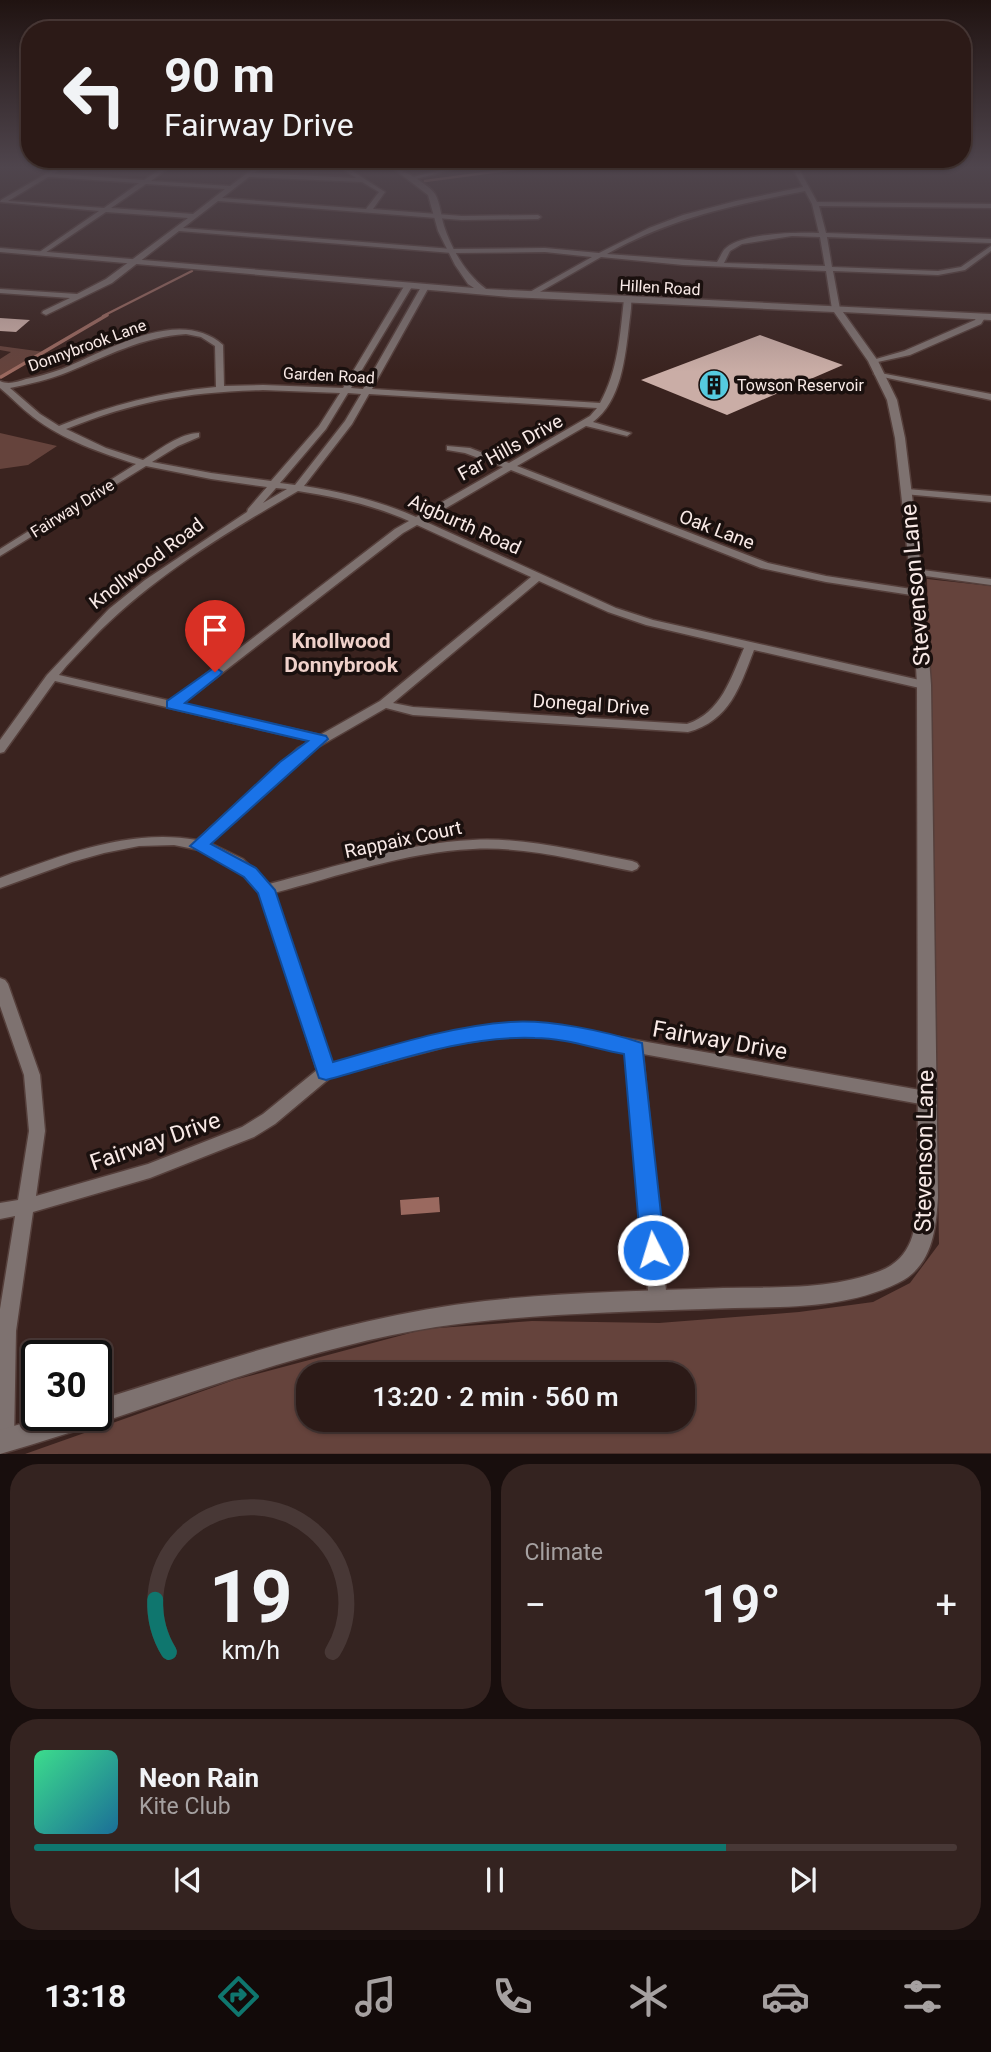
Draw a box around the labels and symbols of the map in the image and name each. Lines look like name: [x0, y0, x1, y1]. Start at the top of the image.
street label: Hillen Road: [619, 276, 701, 299]
street label: Donnybrook Lane: [26, 315, 149, 376]
street label: Garden Road: [283, 364, 375, 387]
building icon: Towson Reservoir: [697, 368, 731, 402]
place label: Towson Reservoir: [737, 376, 864, 395]
street label: Far Hills Drive: [454, 409, 567, 486]
street label: Fairway Drive: [27, 475, 118, 542]
street label: Aigburth Road: [405, 489, 525, 560]
street label: Stevenson Lane: [895, 503, 936, 667]
street label: Oak Lane: [676, 505, 758, 554]
street label: Knollwood Road: [85, 513, 208, 614]
pin: [185, 600, 245, 672]
district label: Knollwood Donnybrook: [284, 629, 399, 677]
street label: Donegal Drive: [532, 689, 650, 720]
street label: Rappaix Court: [342, 816, 464, 863]
street label: Fairway Drive: [650, 1015, 789, 1066]
street label: Stevenson Lane: [910, 1070, 939, 1232]
street label: Fairway Drive: [86, 1107, 224, 1176]
position arrow: [616, 1213, 690, 1287]
speed limit sign: 30: [21, 1340, 112, 1431]

